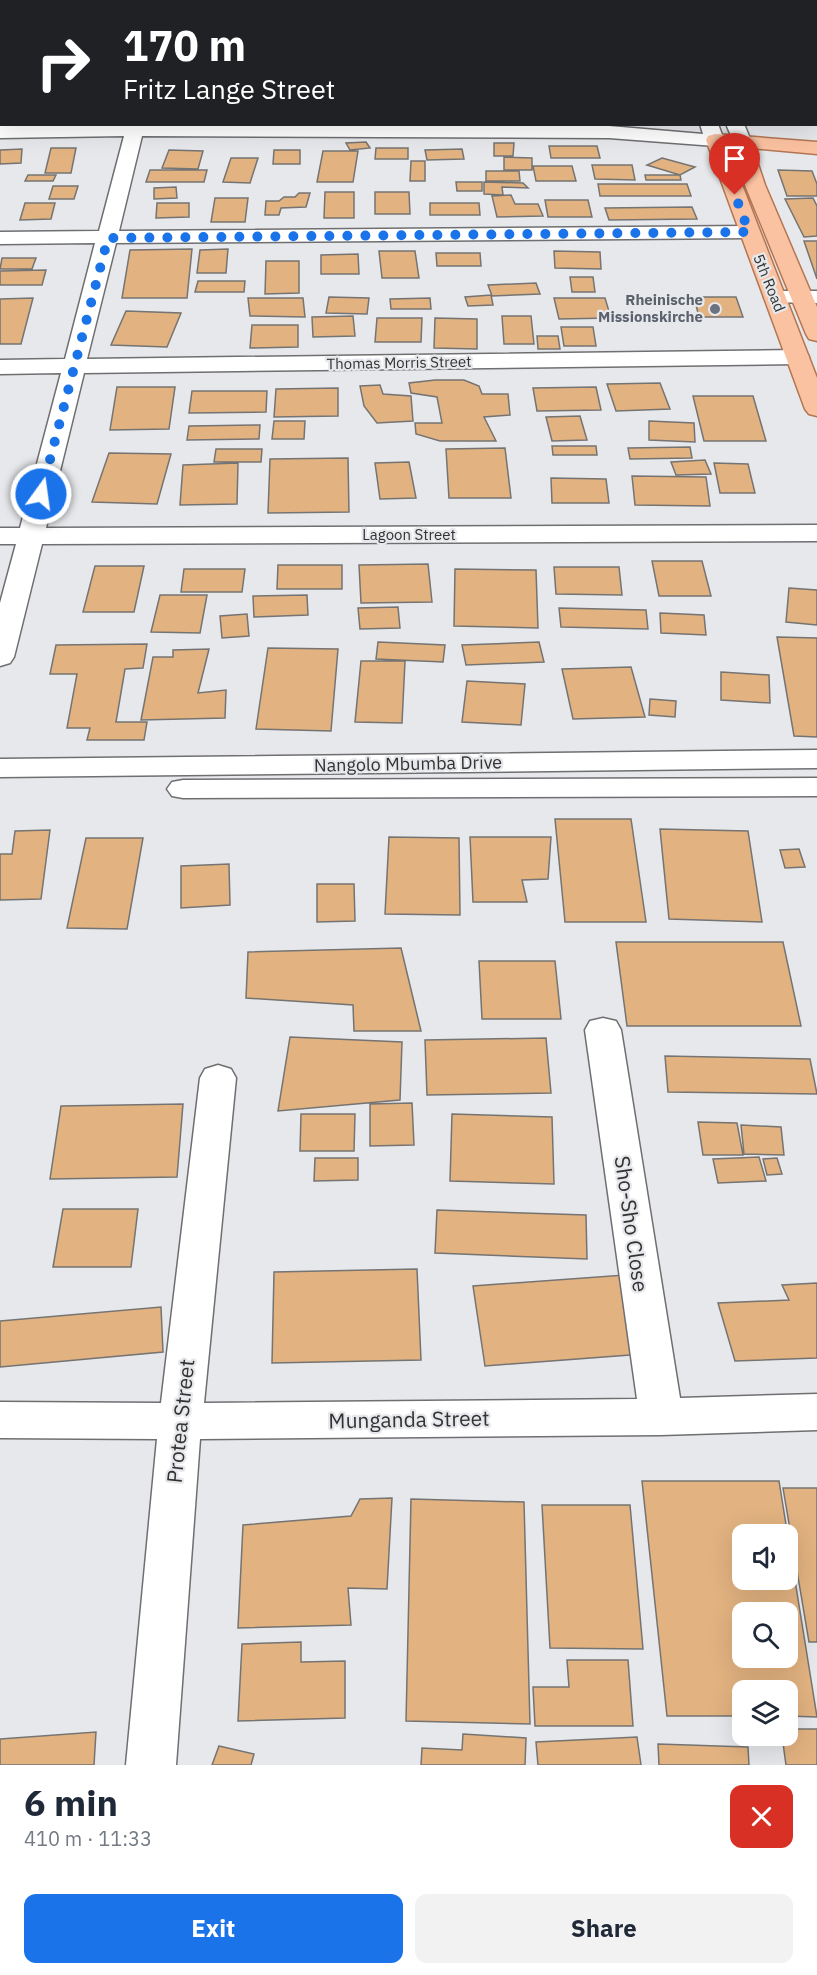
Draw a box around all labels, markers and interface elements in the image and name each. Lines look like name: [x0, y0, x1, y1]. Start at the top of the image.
text: 170 m: [123, 18, 246, 73]
icon: right: [24, 24, 102, 102]
text: Fritz Lange Street: [123, 71, 335, 106]
pin: [709, 133, 760, 195]
icon: arrive: [718, 142, 751, 175]
street label: 5th Road: [749, 251, 790, 315]
place label: Rheinische Missionskirche: [598, 290, 703, 326]
marker: Rheinische Missionskirche: [708, 302, 722, 316]
street label: Thomas Morris Street: [326, 352, 472, 373]
position arrow: [9, 462, 73, 526]
street label: Lagoon Street: [362, 525, 456, 544]
street label: Nangolo Mbumba Drive: [314, 750, 502, 777]
street label: Sho-Sho Close: [609, 1154, 655, 1294]
street label: Protea Street: [160, 1358, 200, 1484]
street label: Munganda Street: [328, 1404, 490, 1434]
map controls: [732, 1524, 798, 1746]
button: sound: [732, 1524, 798, 1590]
button: search: [732, 1602, 798, 1668]
button: layers: [732, 1680, 798, 1746]
text: 6 min: [24, 1779, 118, 1826]
button: close: [730, 1785, 793, 1848]
text: 410 m · 11:33: [24, 1825, 152, 1852]
button: Exit: [24, 1894, 403, 1963]
button: Share: [415, 1894, 793, 1963]

